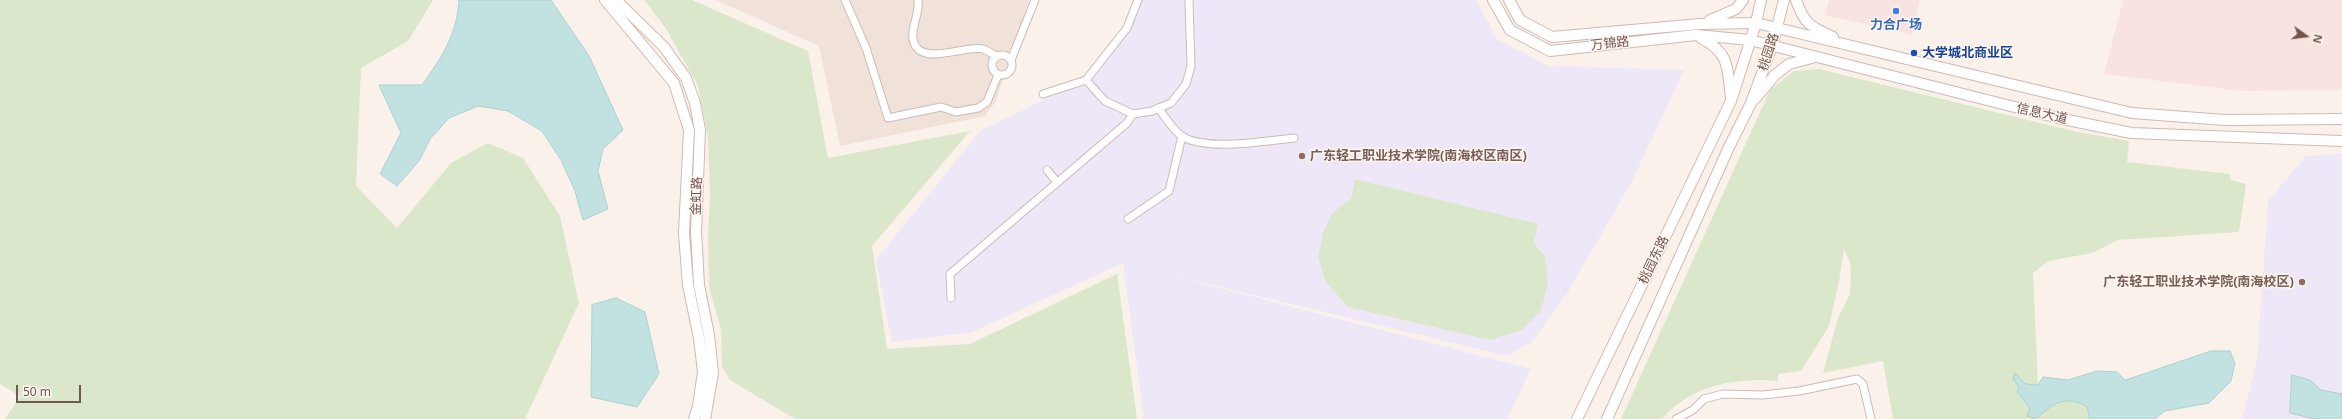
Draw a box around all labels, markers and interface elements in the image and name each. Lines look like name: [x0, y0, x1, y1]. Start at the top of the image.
marker: 力合广场: [1891, 6, 1901, 16]
north arrow: [2286, 16, 2326, 56]
place label: 力合广场: [1870, 17, 1922, 33]
street label: 桃园路: [1756, 31, 1782, 73]
text: N: [2310, 33, 2326, 45]
street label: 万锦路: [1590, 34, 1630, 54]
place label: 大学城北商业区: [1922, 45, 2013, 61]
marker: 大学城北商业区: [1909, 48, 1919, 58]
street label: 信息大道: [2015, 101, 2069, 127]
place label: 广东轻工职业技术学院(南海校区南区): [1310, 148, 1527, 164]
marker: 广东轻工职业技术学院(南海校区南区): [1297, 151, 1307, 161]
street label: 金虹路: [689, 176, 705, 216]
street label: 桃园东路: [1636, 233, 1672, 287]
place label: 广东轻工职业技术学院(南海校区): [2103, 274, 2294, 290]
marker: 广东轻工职业技术学院(南海校区): [2297, 277, 2307, 287]
scale bar: [18, 377, 83, 403]
text: 50 m: [23, 383, 51, 400]

